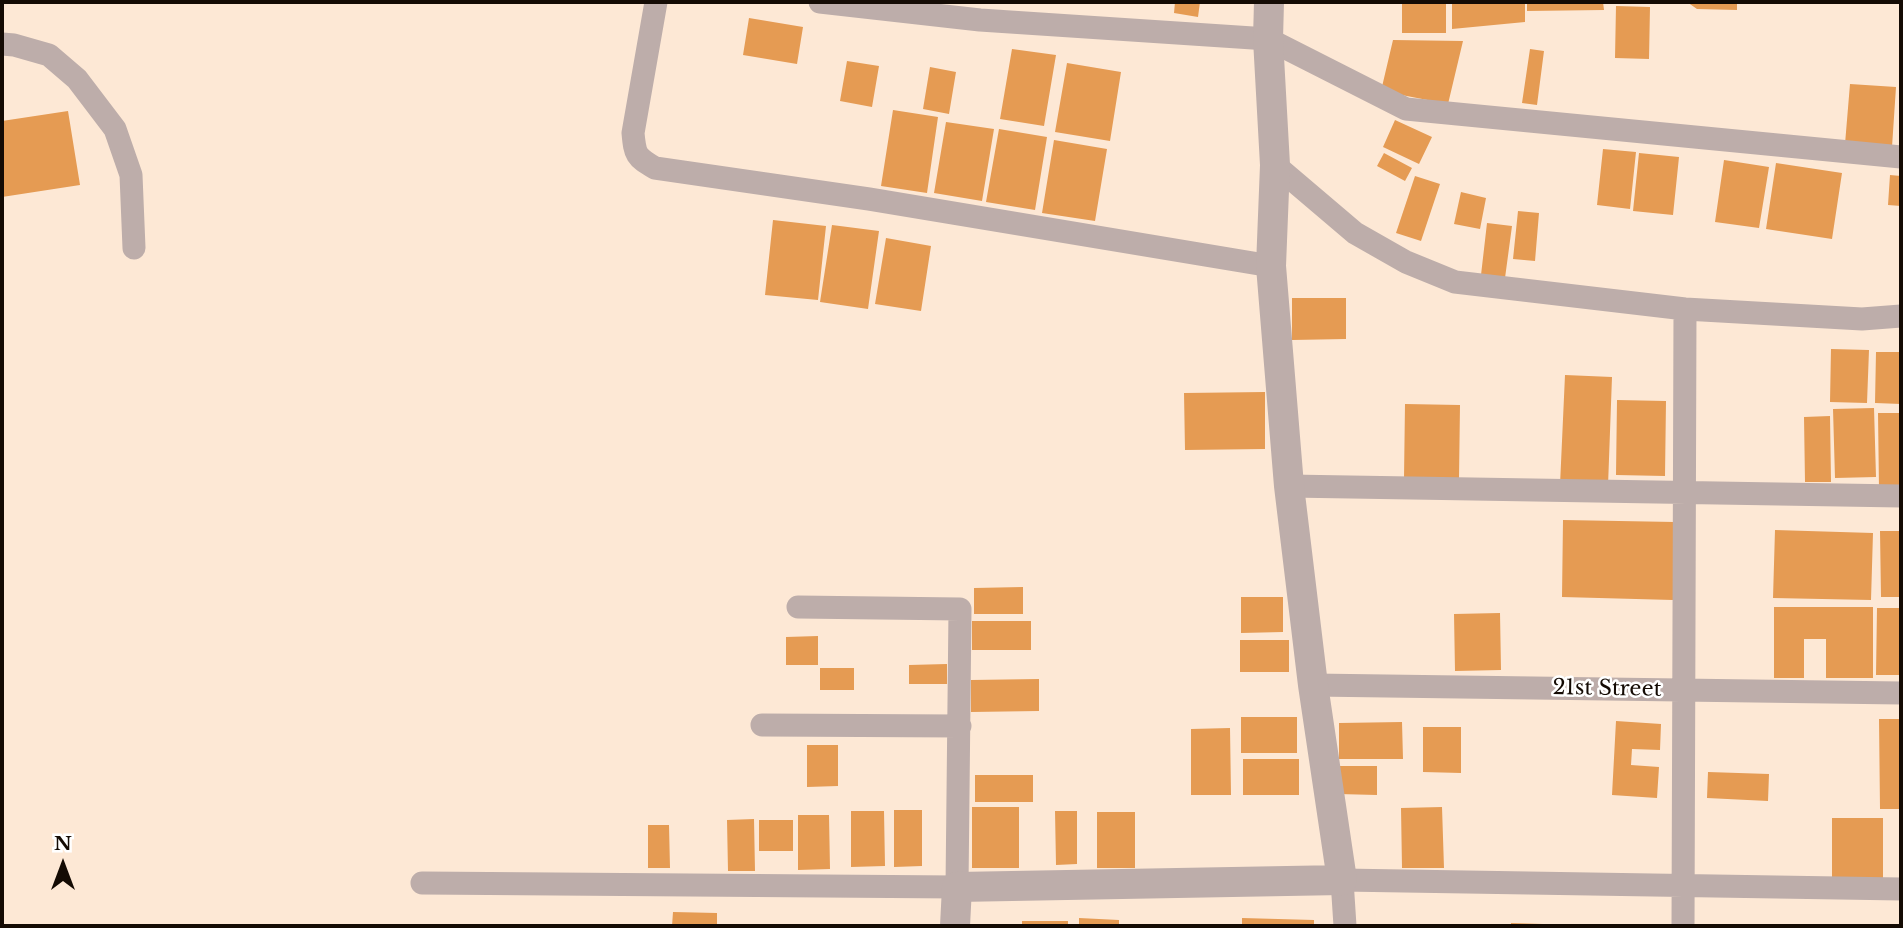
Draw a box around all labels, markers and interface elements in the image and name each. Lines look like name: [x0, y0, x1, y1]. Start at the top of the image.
street label: 21st Street: [1552, 675, 1662, 703]
north arrow: [28, 830, 98, 900]
text: N: [54, 832, 72, 855]

